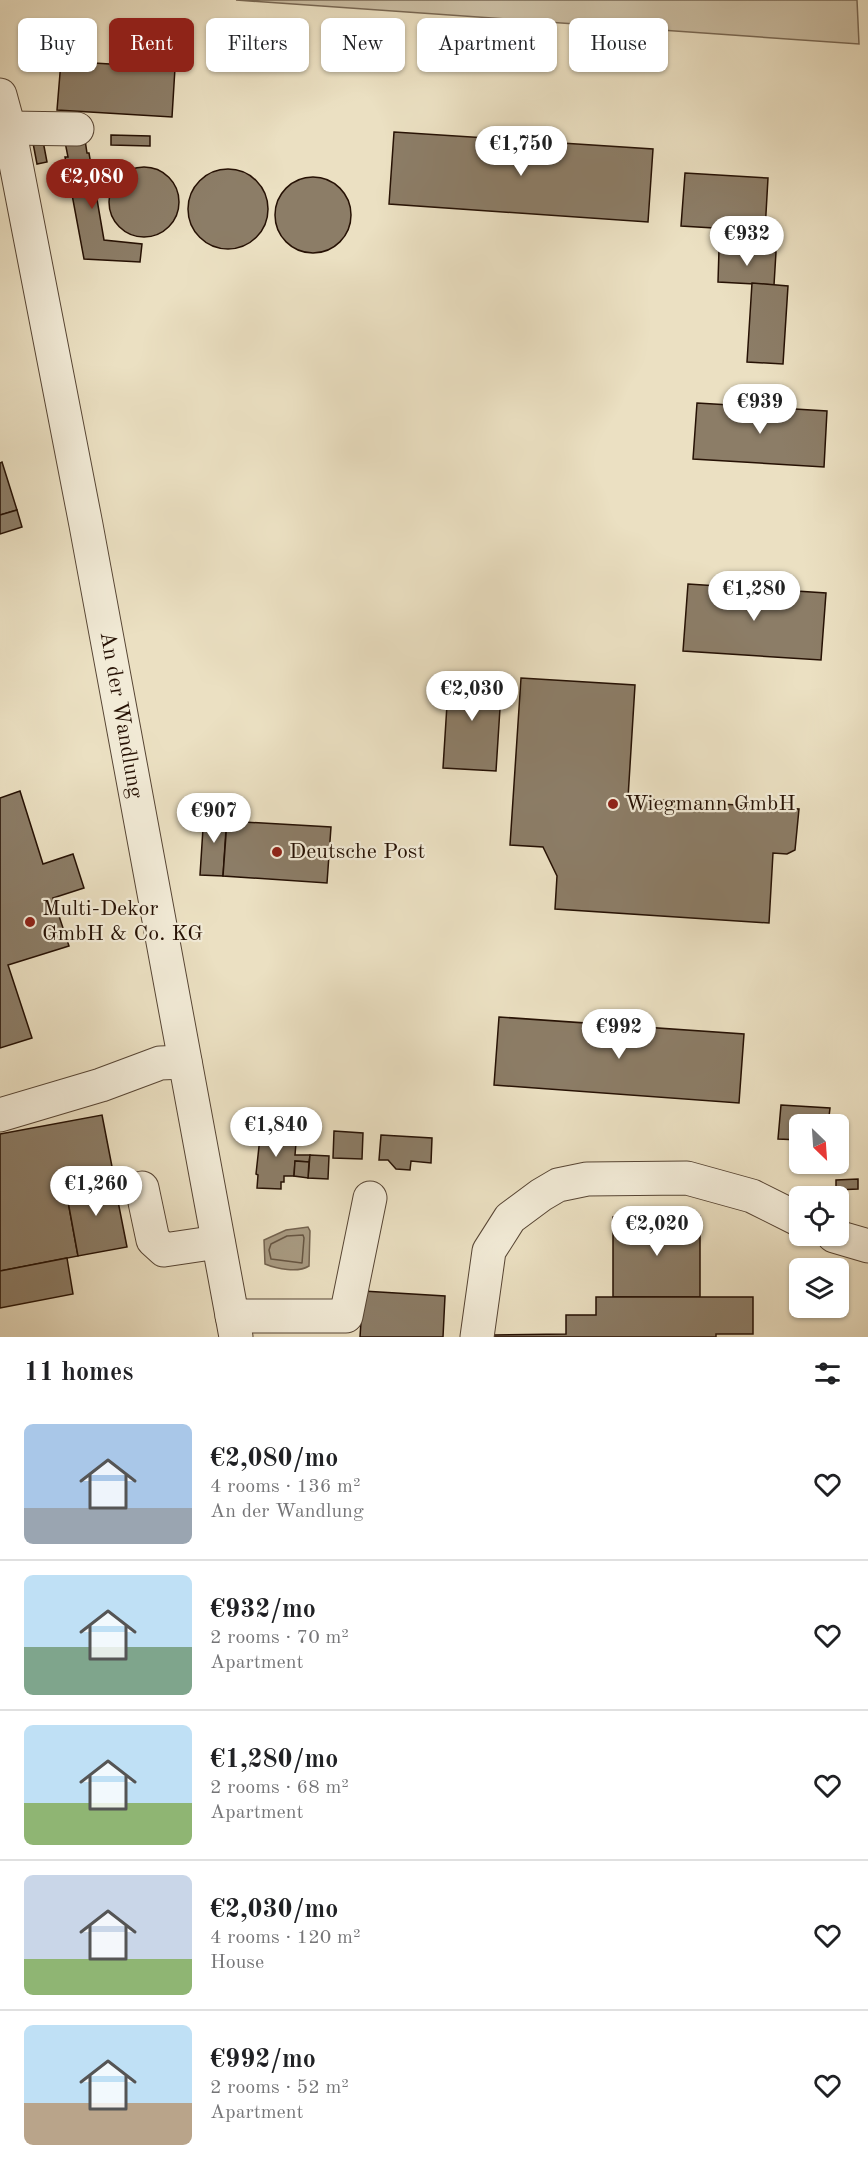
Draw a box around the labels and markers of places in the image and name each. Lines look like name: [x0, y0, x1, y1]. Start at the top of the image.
pin: €1,750: [472, 126, 570, 177]
pin: €2,080: [43, 159, 141, 210]
pin: €932: [711, 216, 783, 267]
pin: €939: [724, 384, 796, 435]
pin: €1,280: [705, 571, 803, 622]
pin: €2,030: [423, 671, 521, 722]
pin: €907: [178, 793, 250, 844]
place label: Wiegmann GmbH: [625, 793, 796, 815]
marker: Wiegmann GmbH: [606, 797, 620, 811]
place label: Deutsche Post: [289, 841, 425, 863]
marker: Deutsche Post: [270, 845, 284, 859]
place label: Multi-Dekor GmbH & Co. KG: [42, 898, 203, 945]
marker: Multi-Dekor GmbH & Co. KG: [23, 915, 37, 929]
pin: €992: [583, 1009, 655, 1060]
pin: €1,840: [227, 1107, 325, 1158]
pin: €1,260: [47, 1166, 145, 1217]
pin: €2,020: [608, 1206, 706, 1257]

